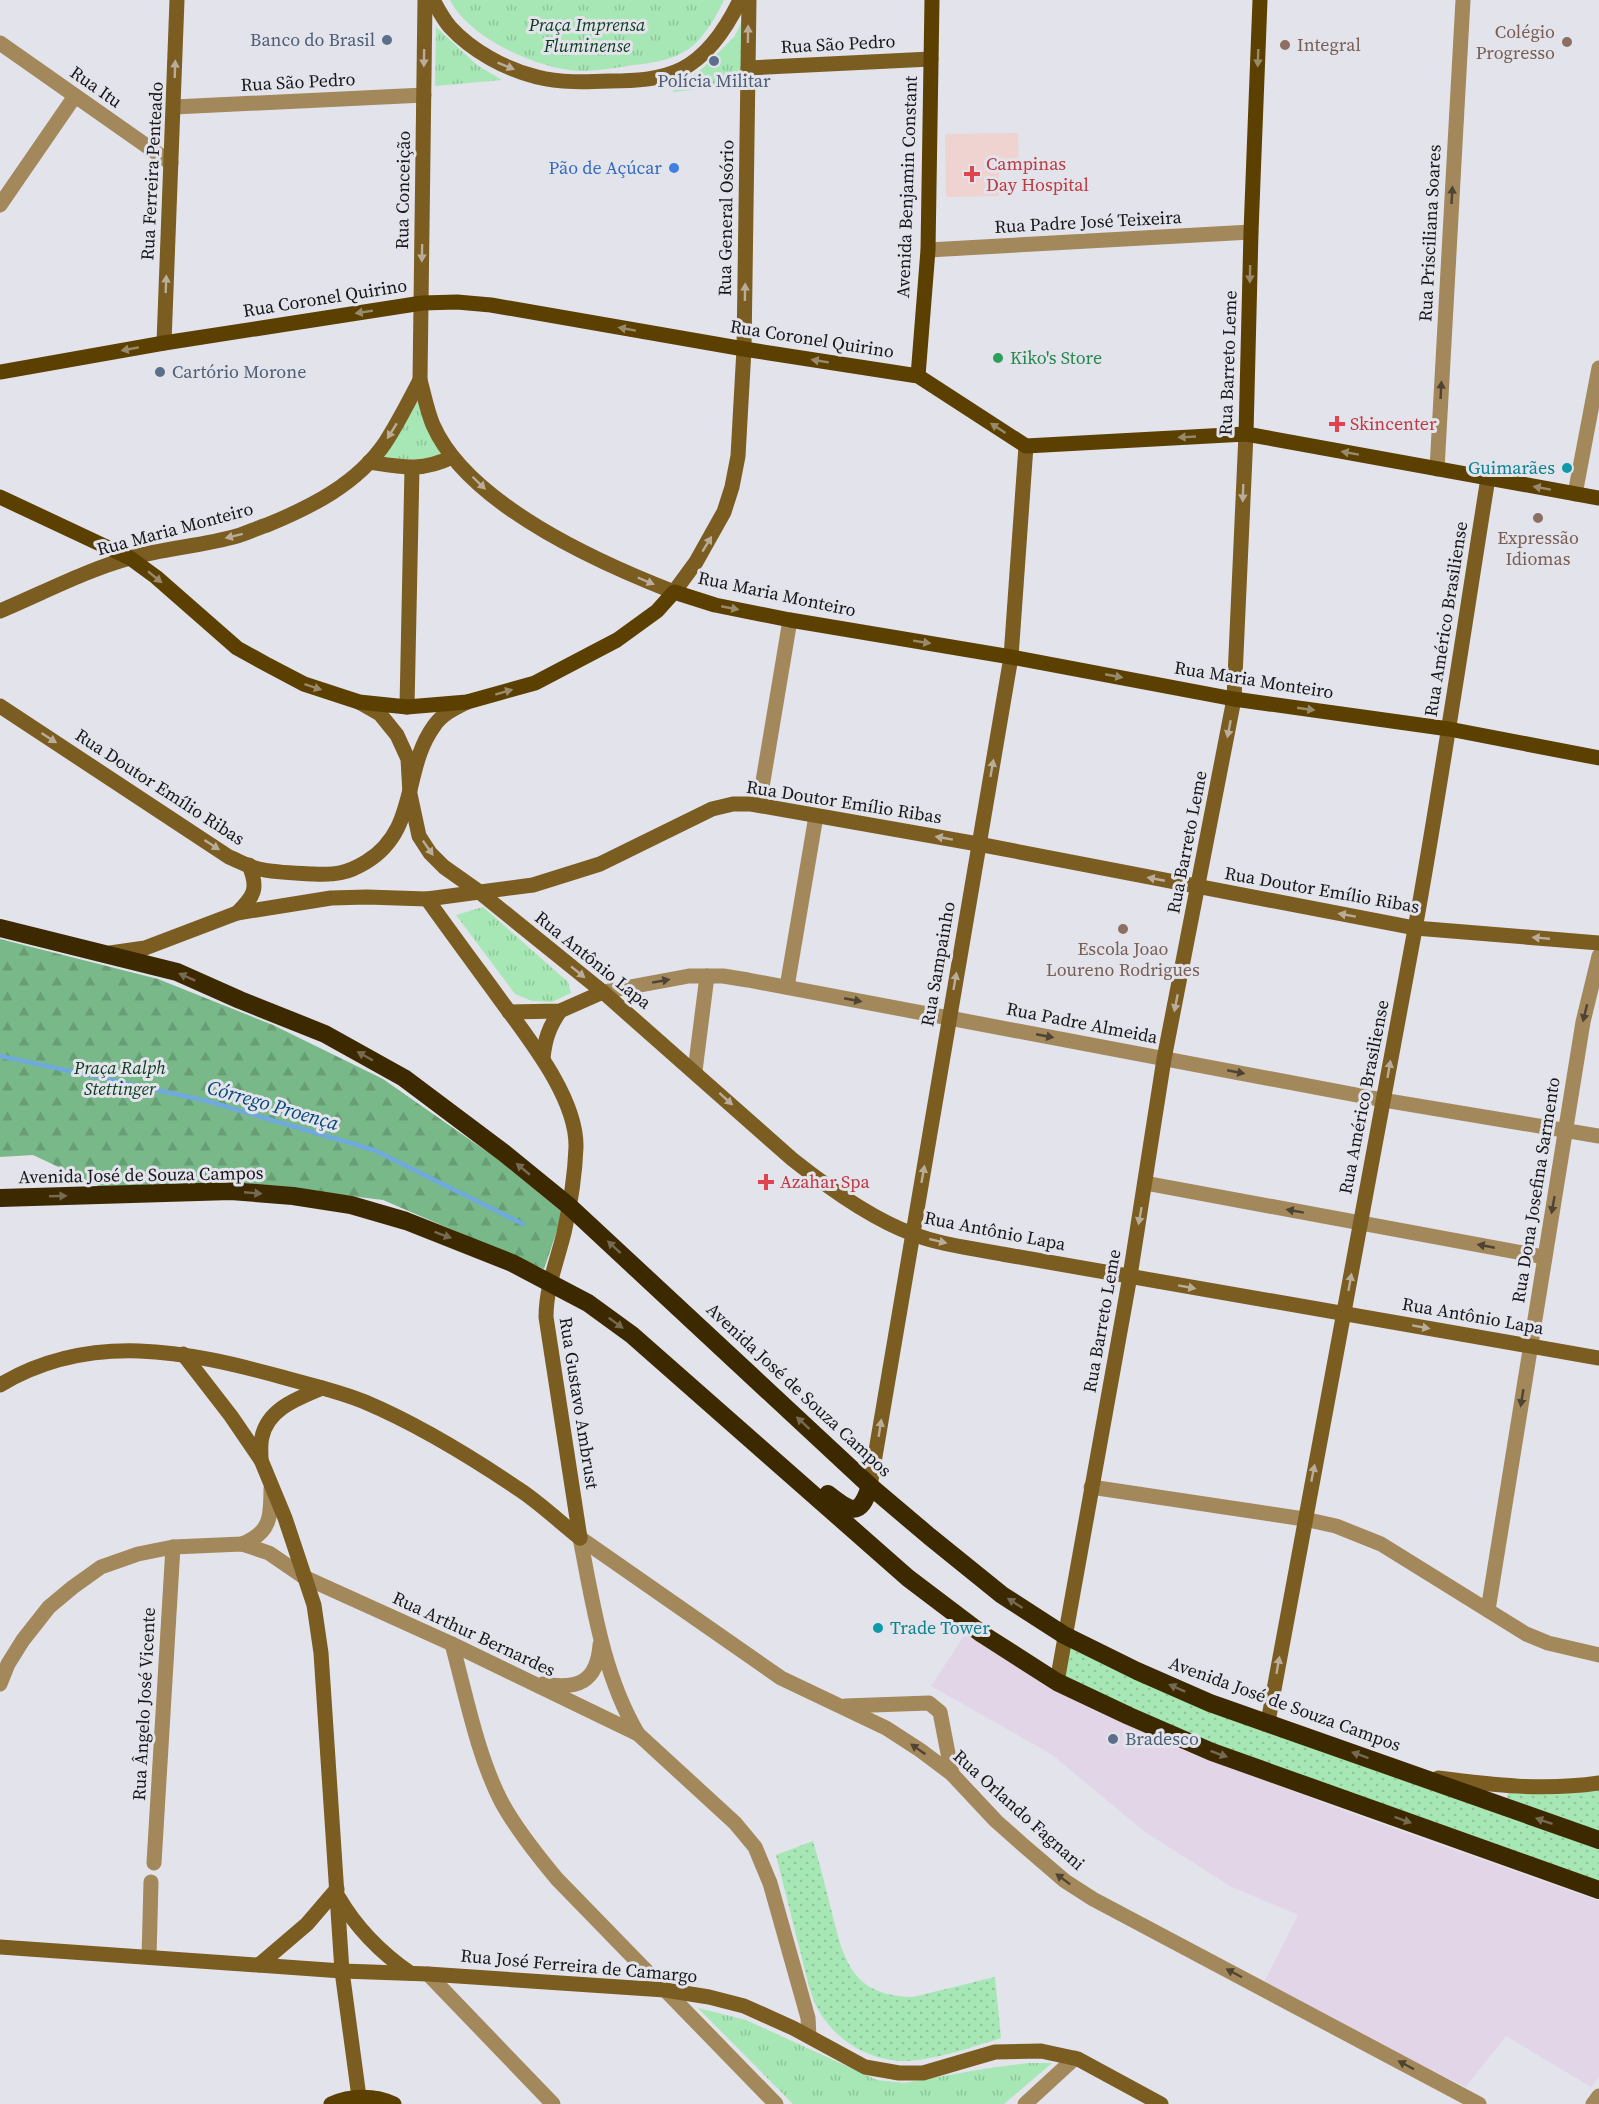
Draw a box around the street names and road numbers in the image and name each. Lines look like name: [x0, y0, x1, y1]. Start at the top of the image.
street label: Rua São Pedro: [780, 28, 896, 59]
street label: Rua Itu: [65, 60, 127, 114]
street label: Rua São Pedro: [240, 66, 356, 97]
street label: Avenida Benjamin Constant: [890, 75, 923, 298]
street label: Rua Ferreira Penteado: [134, 81, 169, 261]
street label: Rua Conceição: [389, 130, 416, 250]
street label: Rua General Osório: [712, 140, 739, 296]
street label: Rua Prisciliana Soares: [1412, 144, 1447, 322]
street label: Rua Padre José Teixeira: [994, 204, 1183, 239]
street label: Rua Coronel Quirino: [241, 272, 409, 323]
street label: Rua Barreto Leme: [1212, 290, 1243, 436]
street label: Rua Coronel Quirino: [728, 313, 896, 364]
street label: Rua Maria Monteiro: [94, 496, 256, 561]
street label: Rua Américo Brasiliense: [1418, 519, 1473, 718]
street label: Rua Maria Monteiro: [696, 565, 859, 622]
street label: Rua Maria Monteiro: [1173, 655, 1336, 704]
street label: Rua Doutor Emílio Ribas: [71, 722, 250, 851]
street label: Rua Barreto Leme: [1160, 768, 1213, 916]
street label: Rua Doutor Emílio Ribas: [745, 774, 944, 829]
street label: Rua Doutor Emílio Ribas: [1223, 860, 1422, 919]
street label: Rua Sampainho: [914, 899, 961, 1028]
street label: Rua Antônio Lapa: [530, 905, 658, 1015]
street label: Rua Padre Almeida: [1004, 996, 1161, 1050]
street label: Rua Américo Brasiliense: [1332, 998, 1395, 1196]
street label: Rua Dona Josefina Sarmento: [1505, 1075, 1566, 1305]
street label: Avenida José de Souza Campos: [18, 1160, 264, 1189]
street label: Rua Antônio Lapa: [922, 1205, 1069, 1257]
street label: Rua Barreto Leme: [1077, 1247, 1126, 1395]
street label: Rua Antônio Lapa: [1400, 1291, 1547, 1340]
street label: Avenida José de Souza Campos: [701, 1297, 898, 1482]
street label: Rua Gustavo Ambrust: [554, 1315, 605, 1491]
street label: Rua Arthur Bernardes: [389, 1585, 560, 1682]
street label: Rua Ângelo José Vicente: [126, 1607, 161, 1801]
street label: Avenida José de Souza Campos: [1166, 1650, 1405, 1757]
street label: Rua Orlando Fagnani: [948, 1744, 1091, 1876]
street label: Rua José Ferreira de Camargo: [460, 1943, 699, 1988]

